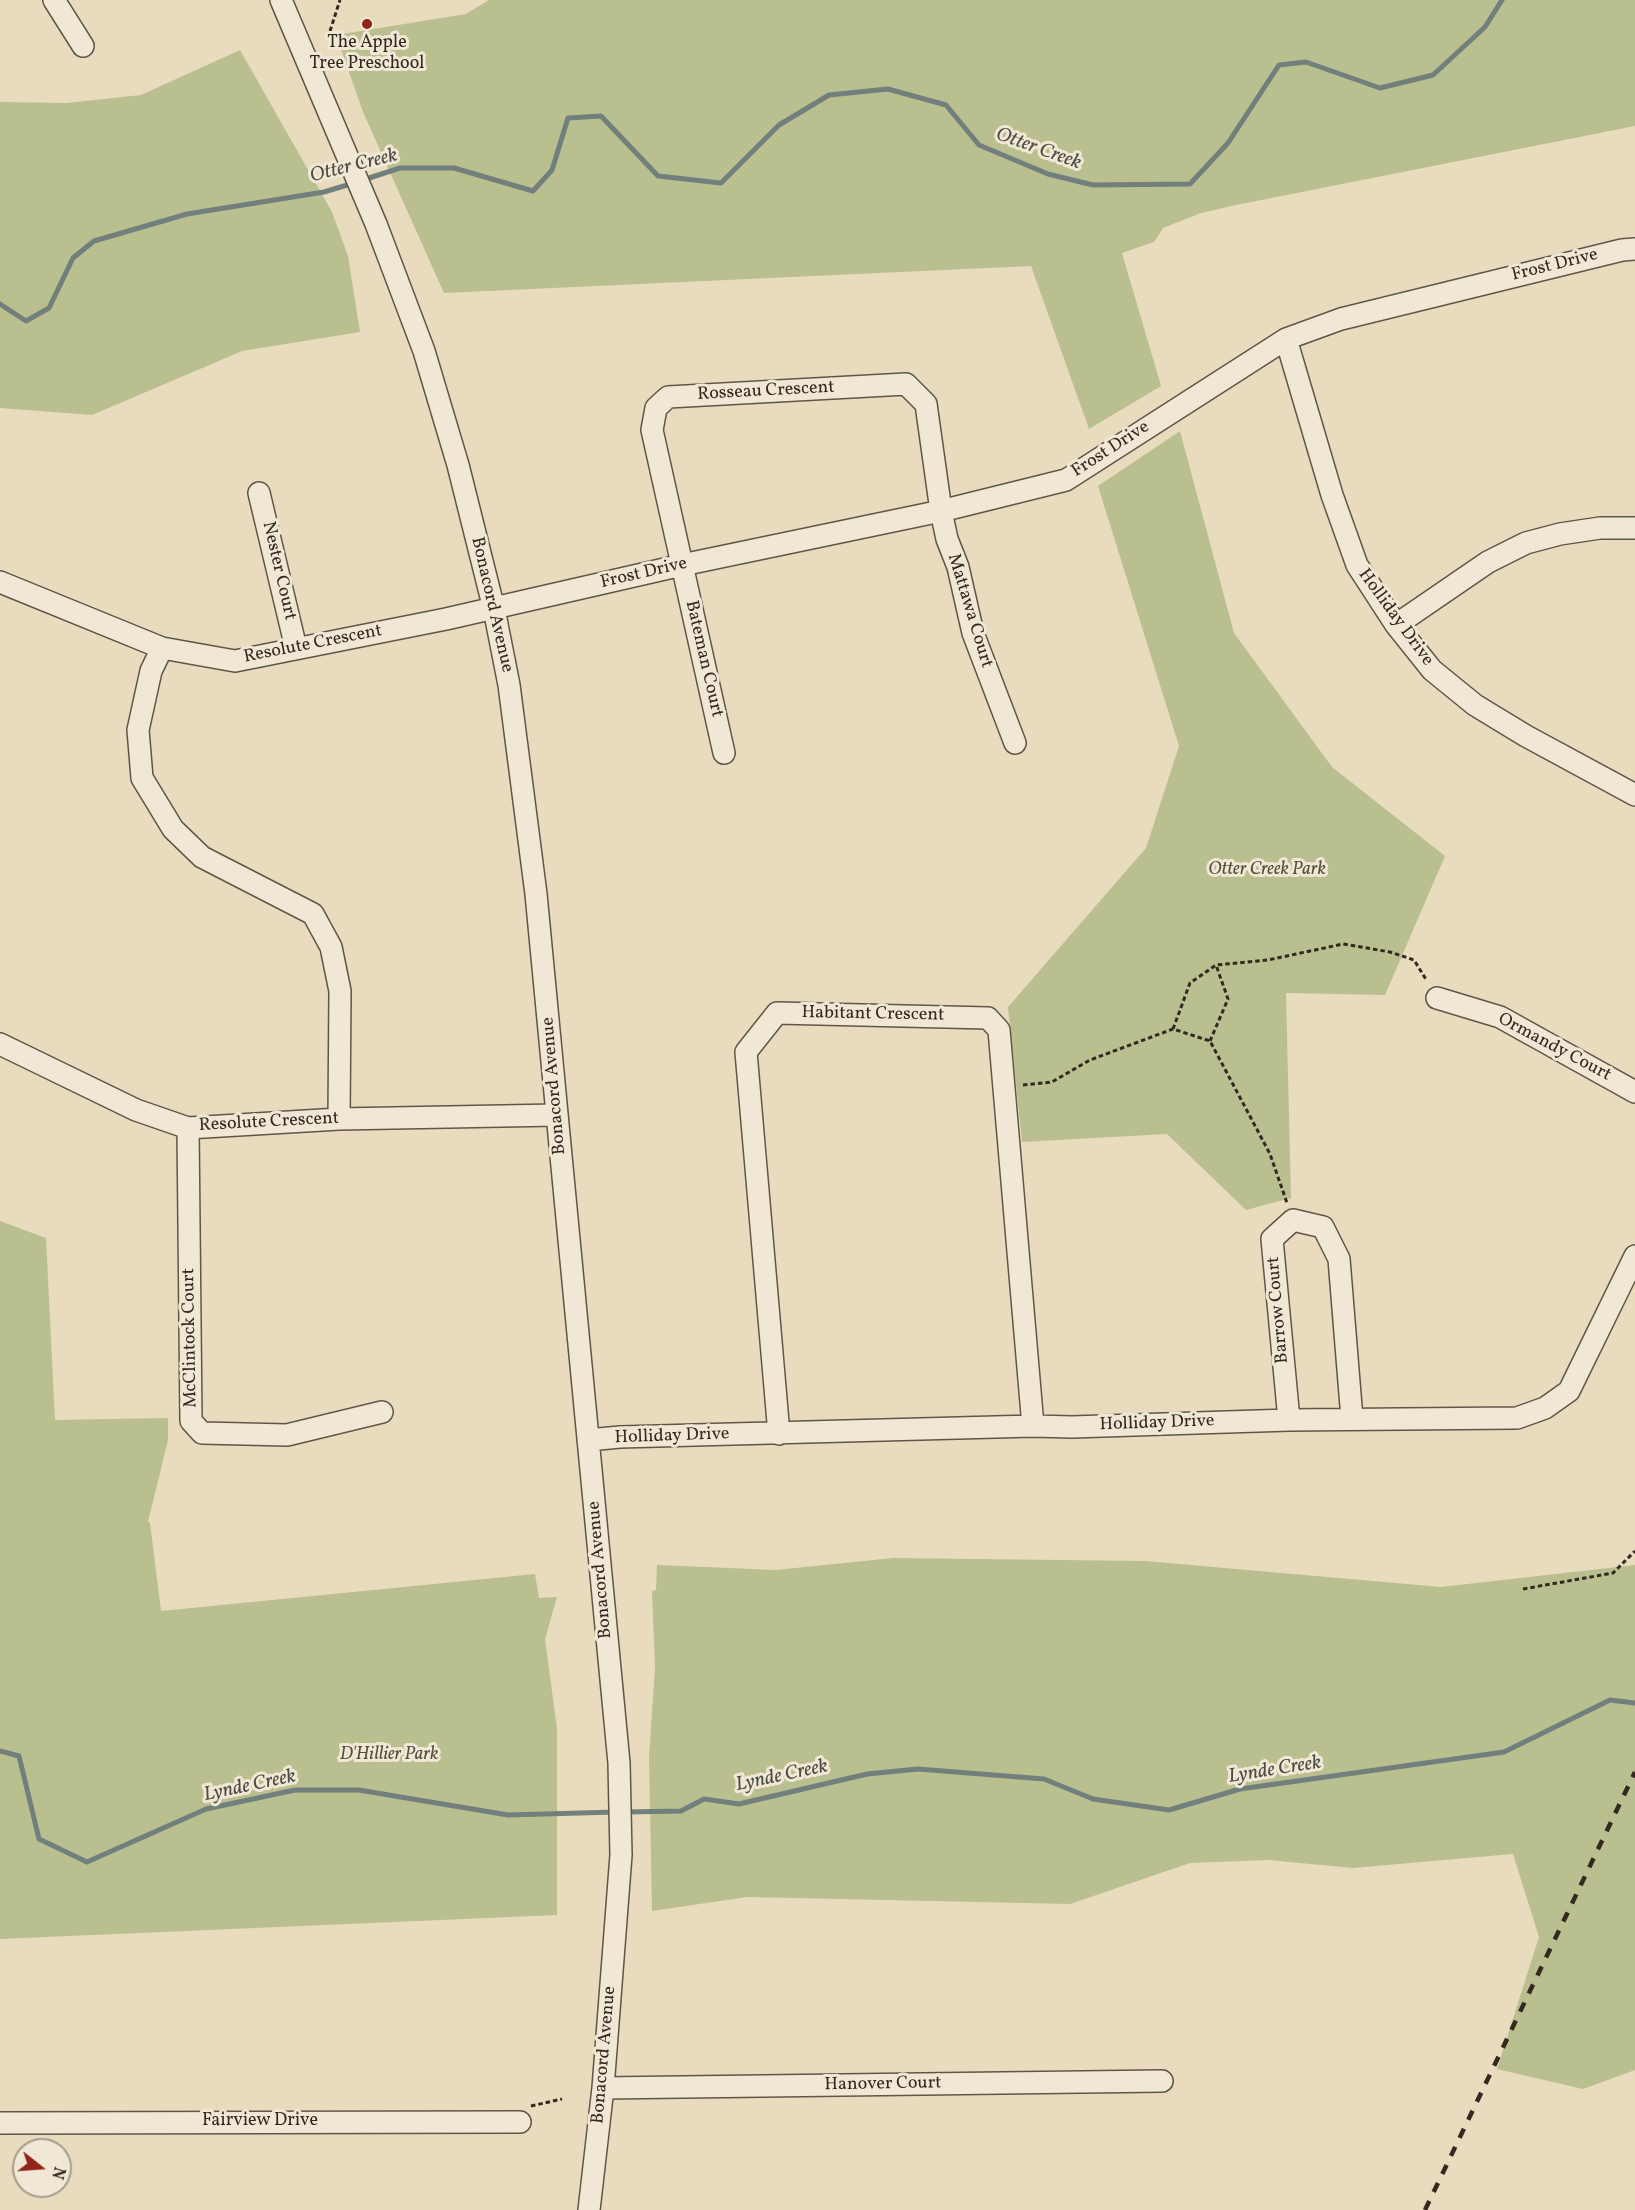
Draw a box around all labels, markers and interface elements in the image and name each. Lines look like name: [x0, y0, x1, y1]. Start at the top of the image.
marker: The Apple Tree Preschool: [360, 17, 374, 31]
place label: The Apple Tree Preschool: [310, 33, 424, 76]
water label: Otter Creek: [992, 123, 1084, 177]
water label: Otter Creek: [308, 145, 400, 189]
street label: Frost Drive: [1510, 245, 1600, 287]
street label: Rosseau Crescent: [697, 378, 835, 406]
street label: Frost Drive: [1068, 417, 1154, 483]
street label: Nester Court: [256, 519, 300, 623]
street label: Bonacord Avenue: [465, 535, 517, 675]
street label: Mattawa Court: [941, 551, 997, 671]
street label: Frost Drive: [599, 554, 689, 594]
street label: Holliday Drive: [1352, 565, 1438, 671]
street label: Bateman Court: [679, 599, 727, 719]
street label: Resolute Crescent: [242, 621, 384, 669]
park label: Otter Creek Park: [1208, 860, 1326, 882]
street label: Habitant Crescent: [801, 1003, 945, 1027]
street label: Ormandy Court: [1494, 1009, 1614, 1087]
street label: Bonacord Avenue: [538, 1016, 572, 1156]
street label: Resolute Crescent: [198, 1109, 340, 1137]
street label: Barrow Court: [1264, 1255, 1294, 1365]
street label: McClintock Court: [179, 1268, 203, 1408]
street label: Holliday Drive: [1099, 1411, 1215, 1437]
street label: Holliday Drive: [614, 1424, 730, 1450]
street label: Bonacord Avenue: [584, 1500, 618, 1640]
park label: D'Hillier Park: [340, 1745, 438, 1767]
water label: Lynde Creek: [1227, 1752, 1323, 1790]
water label: Lynde Creek: [734, 1756, 830, 1798]
water label: Lynde Creek: [202, 1766, 298, 1808]
street label: Bonacord Avenue: [588, 1985, 622, 2125]
street label: Hanover Court: [824, 2073, 942, 2097]
street label: Fairview Drive: [202, 2111, 318, 2133]
north arrow: [12, 2138, 72, 2198]
text: N: [45, 2164, 70, 2181]

